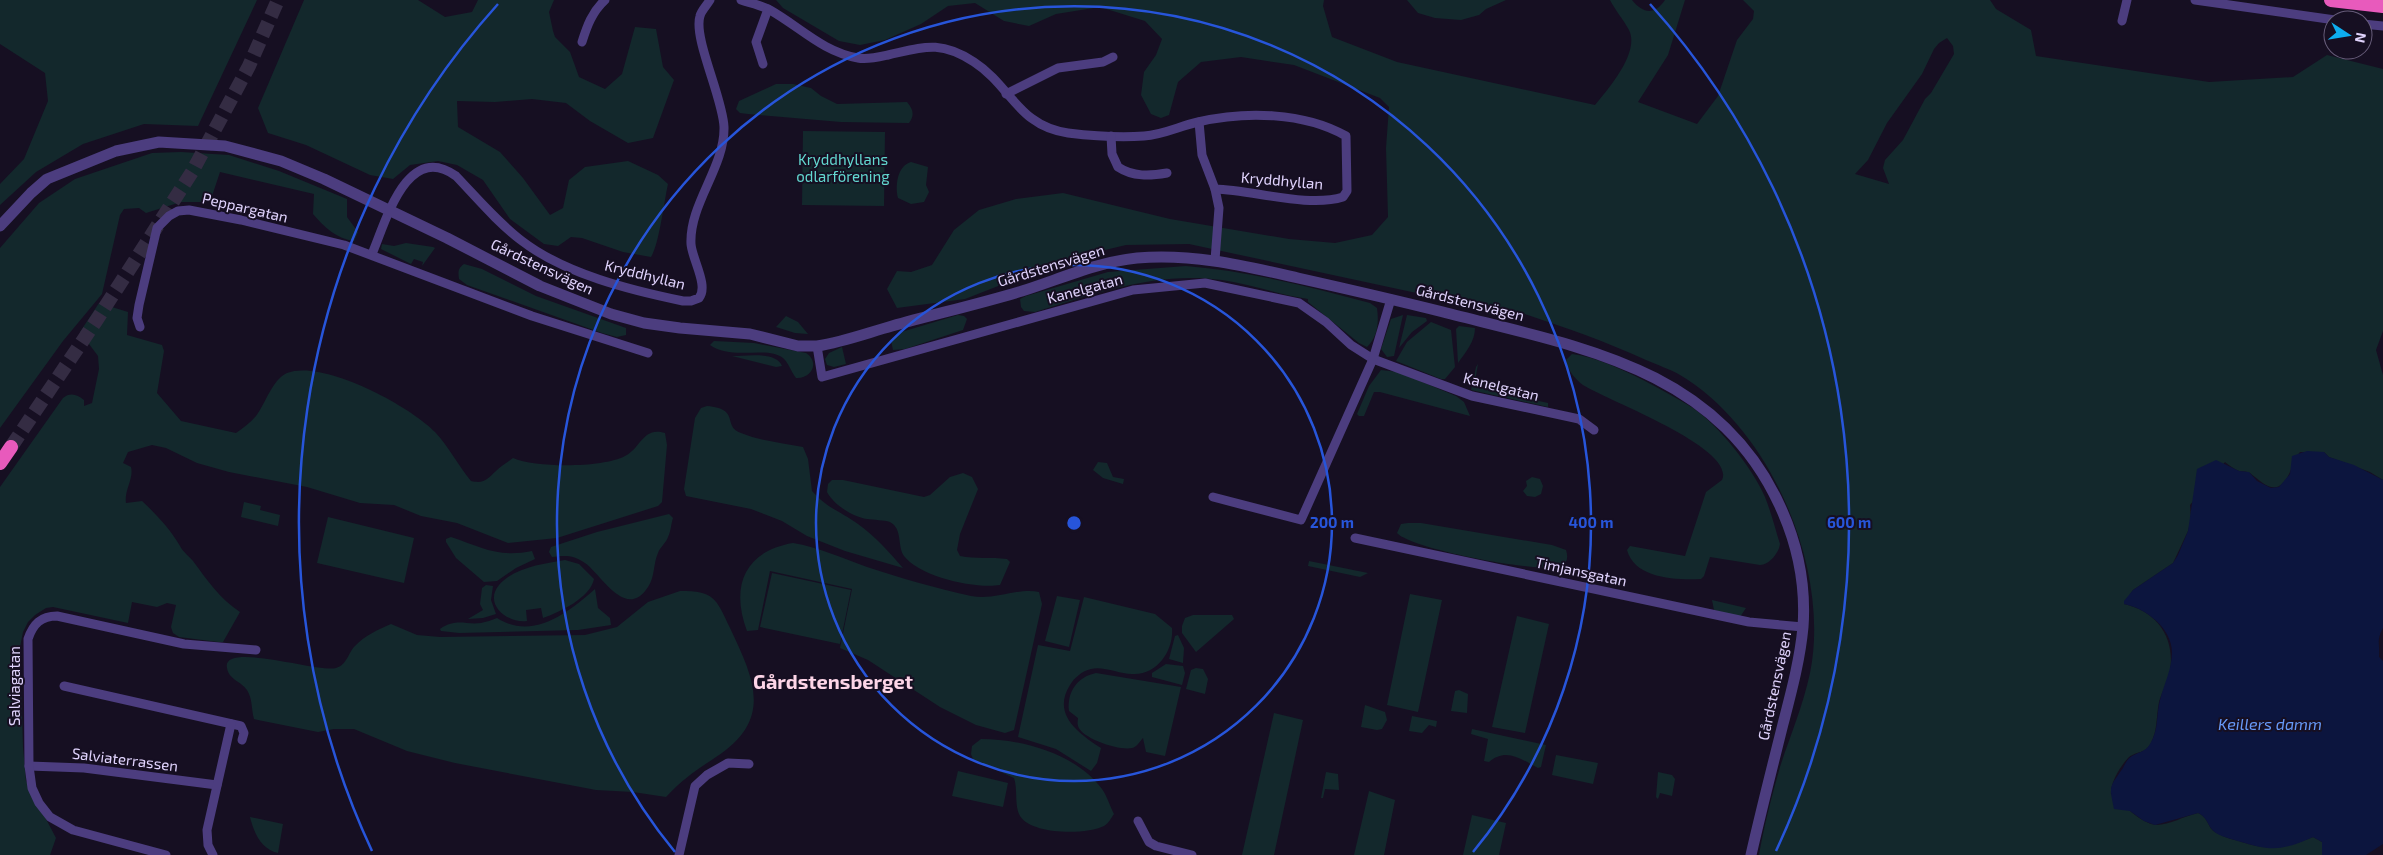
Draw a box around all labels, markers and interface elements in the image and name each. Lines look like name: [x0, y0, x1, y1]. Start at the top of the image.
north arrow: [2323, 10, 2373, 60]
text: N: [2352, 31, 2371, 45]
park label: Kryddhyllans odlarförening: [796, 150, 890, 185]
street label: Kryddhyllan: [1240, 167, 1324, 193]
street label: Peppargatan: [201, 188, 290, 226]
street label: Gårdstensvägen: [488, 234, 597, 298]
street label: Gårdstensvägen: [995, 240, 1106, 290]
street label: Kryddhyllan: [603, 255, 687, 293]
street label: Kanelgatan: [1045, 269, 1125, 307]
street label: Gårdstensvägen: [1414, 280, 1526, 324]
street label: Kanelgatan: [1461, 368, 1541, 404]
text: 200 m: [1310, 513, 1354, 531]
text: 400 m: [1569, 513, 1613, 531]
text: 600 m: [1827, 513, 1871, 531]
centre of rings: [1065, 514, 1083, 532]
street label: Timjansgatan: [1534, 553, 1629, 590]
street label: Gårdstensvägen: [1754, 630, 1794, 742]
street label: Salviagatan: [5, 646, 23, 726]
district label: Gårdstensberget: [753, 669, 913, 693]
water label: Keillers damm: [2218, 714, 2322, 733]
street label: Salviaterrassen: [71, 744, 179, 774]

